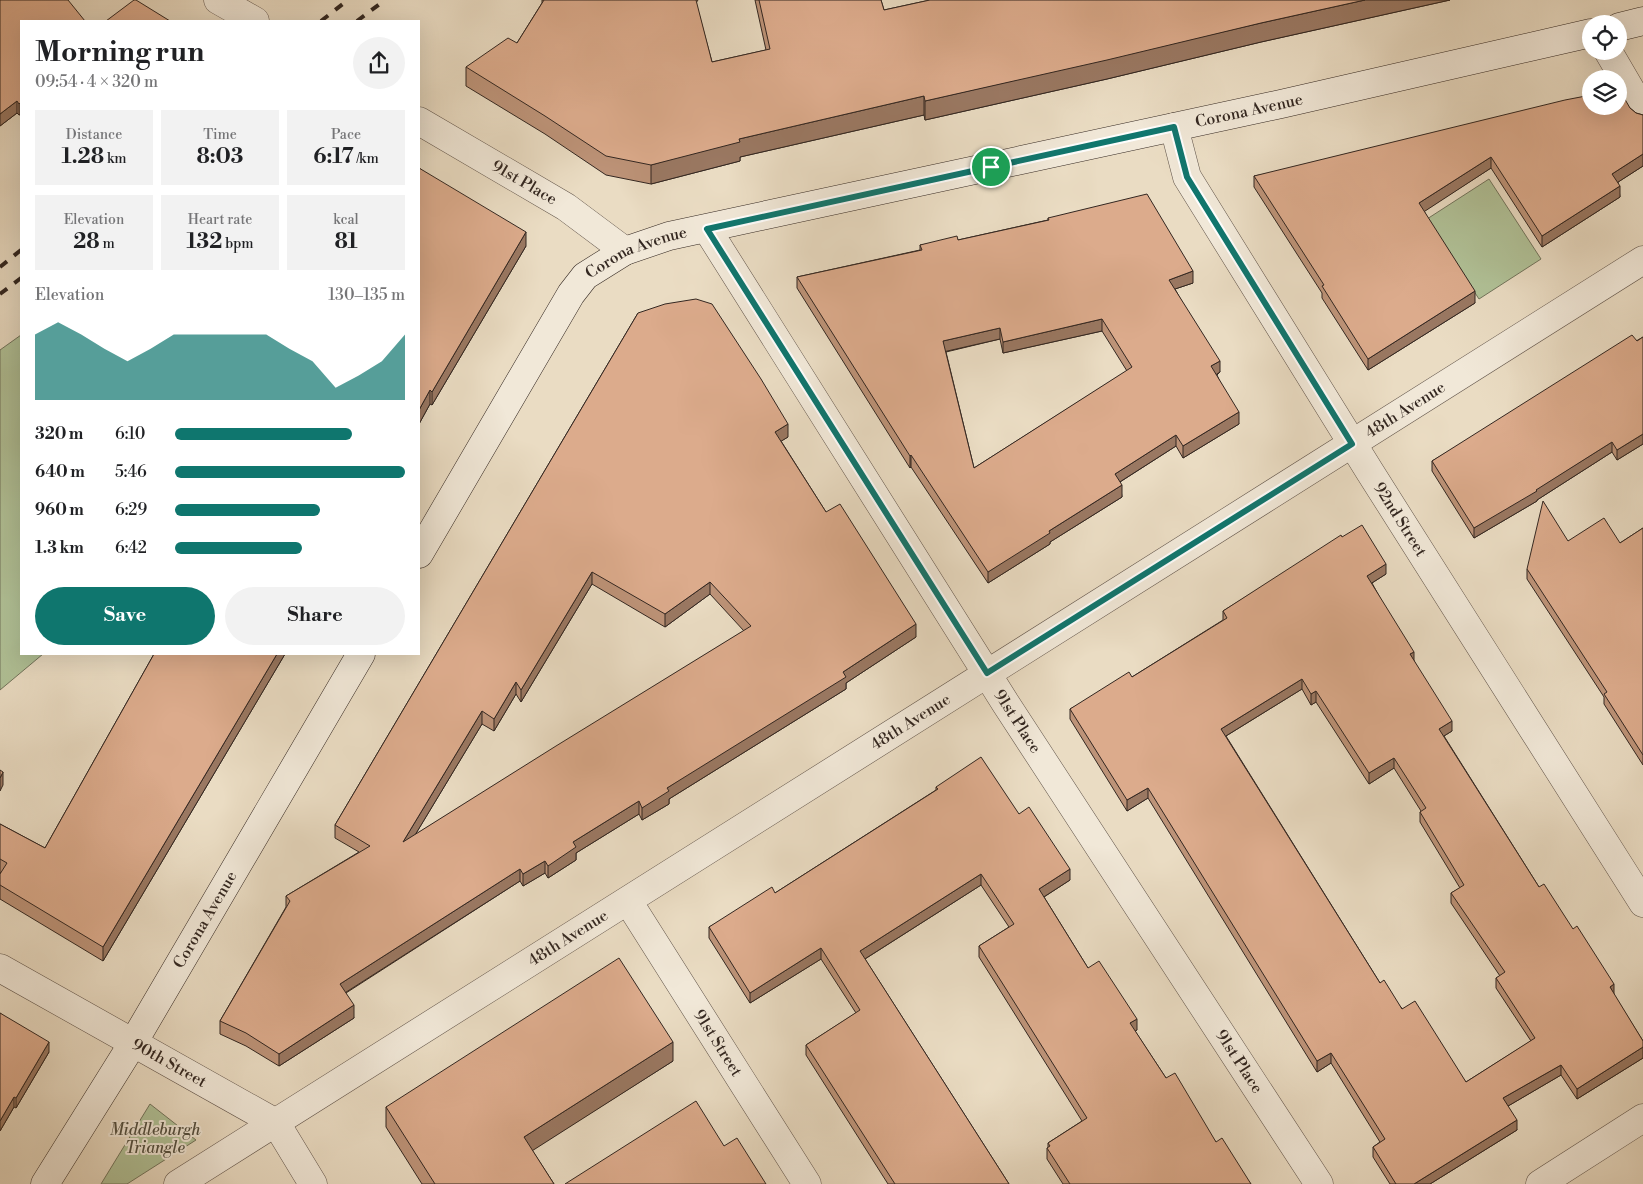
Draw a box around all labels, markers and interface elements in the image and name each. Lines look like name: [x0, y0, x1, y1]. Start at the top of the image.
map controls: [1582, 15, 1627, 115]
button: locate: [1582, 15, 1627, 60]
text: Morning run: [35, 35, 204, 70]
button: share: [353, 37, 405, 89]
button: layers: [1582, 70, 1627, 115]
text: 09:54 · 4 × 320 m: [35, 72, 158, 92]
street label: Corona Avenue: [1193, 89, 1305, 132]
text: Distance: [66, 126, 122, 144]
text: Time: [203, 126, 237, 144]
text: Pace: [331, 126, 361, 144]
text: 1.28: [62, 144, 104, 170]
text: 8:03: [196, 144, 244, 170]
text: 6:17: [313, 144, 354, 170]
pin: [970, 146, 1012, 188]
text: km: [104, 150, 126, 168]
text: /km: [354, 150, 379, 168]
icon: arrive: [977, 153, 1005, 181]
street label: 91st Place: [488, 156, 561, 209]
text: Elevation: [64, 211, 124, 229]
text: Heart rate: [188, 211, 252, 229]
text: kcal: [333, 211, 359, 229]
street label: Corona Avenue: [582, 222, 689, 283]
text: 28: [73, 229, 100, 255]
text: 132: [186, 229, 222, 255]
text: 81: [334, 229, 358, 255]
text: m: [100, 235, 115, 253]
text: bpm: [222, 235, 254, 253]
text: Elevation: [35, 285, 104, 305]
text: 130–135 m: [328, 285, 405, 305]
street label: 48th Avenue: [1362, 377, 1449, 443]
text: 320 m: [35, 424, 83, 444]
text: 6:10: [115, 424, 145, 444]
text: 640 m: [35, 462, 85, 482]
text: 5:46: [115, 462, 147, 482]
street label: 92nd Street: [1369, 479, 1431, 561]
text: 960 m: [35, 500, 84, 520]
text: 6:29: [115, 500, 147, 520]
text: 1.3 km: [35, 538, 84, 558]
text: 6:42: [115, 538, 147, 558]
button: Save: [35, 587, 215, 645]
button: Share: [225, 587, 405, 645]
street label: 91st Place: [989, 686, 1045, 757]
street label: 48th Avenue: [867, 689, 954, 755]
street label: Corona Avenue: [169, 868, 242, 972]
street label: 48th Avenue: [524, 905, 612, 971]
street label: 91st Street: [689, 1006, 747, 1081]
street label: 91st Place: [1211, 1026, 1267, 1097]
street label: 90th Street: [128, 1034, 210, 1092]
park label: Middleburgh Triangle: [110, 1120, 200, 1158]

